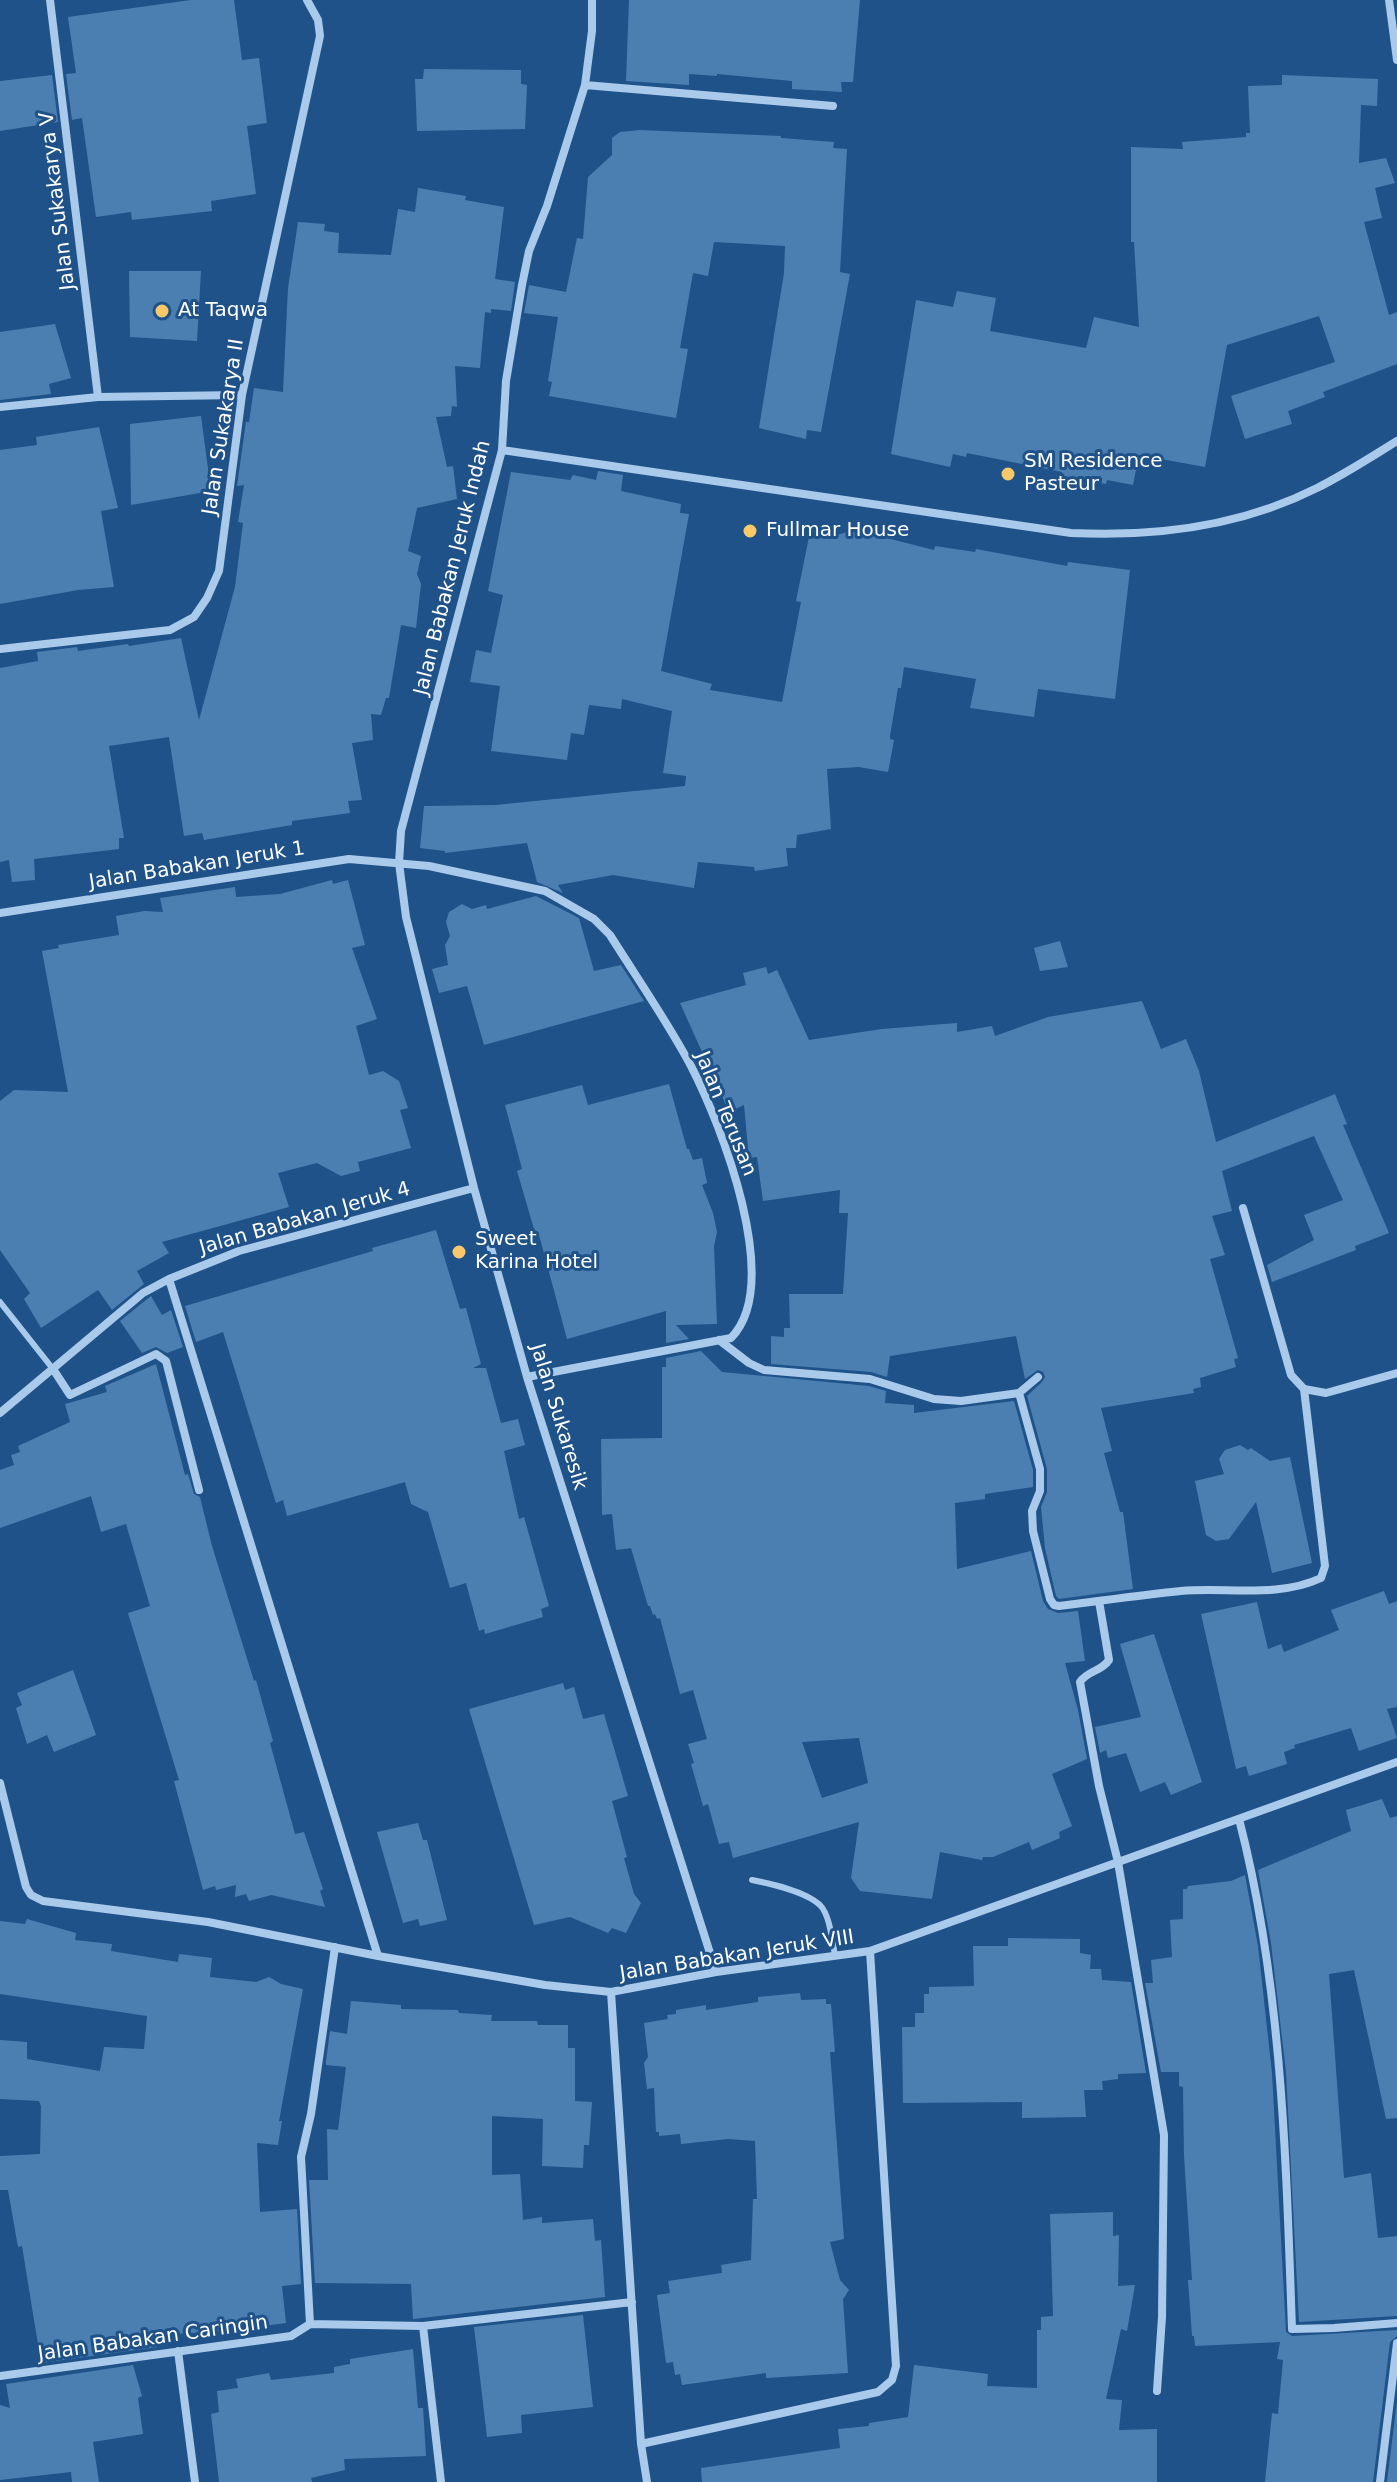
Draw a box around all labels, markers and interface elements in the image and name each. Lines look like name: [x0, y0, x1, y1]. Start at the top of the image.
street label: Jalan Sukakarya V: [35, 110, 81, 292]
place label: At Taqwa: [178, 299, 268, 323]
marker: At Taqwa: [153, 302, 171, 320]
street label: Jalan Sukakarya II: [198, 337, 250, 517]
street label: Jalan Babakan Jeruk Indah: [410, 438, 496, 698]
place label: SM Residence Pasteur: [1024, 450, 1163, 497]
marker: SM Residence Pasteur: [999, 465, 1017, 483]
place label: Fullmar House: [766, 519, 909, 543]
marker: Fullmar House: [741, 522, 759, 540]
street label: Jalan Babakan Jeruk 1: [87, 837, 307, 895]
street label: Jalan Terusan: [689, 1048, 761, 1180]
street label: Jalan Babakan Jeruk 4: [197, 1177, 413, 1261]
place label: Sweet Karina Hotel: [475, 1228, 598, 1275]
marker: Sweet Karina Hotel: [450, 1243, 468, 1261]
street label: Jalan Sukaresik: [524, 1341, 592, 1493]
street label: Jalan Babakan Jeruk VIII: [618, 1926, 856, 1986]
street label: Jalan Babakan Caringin: [36, 2311, 270, 2367]

